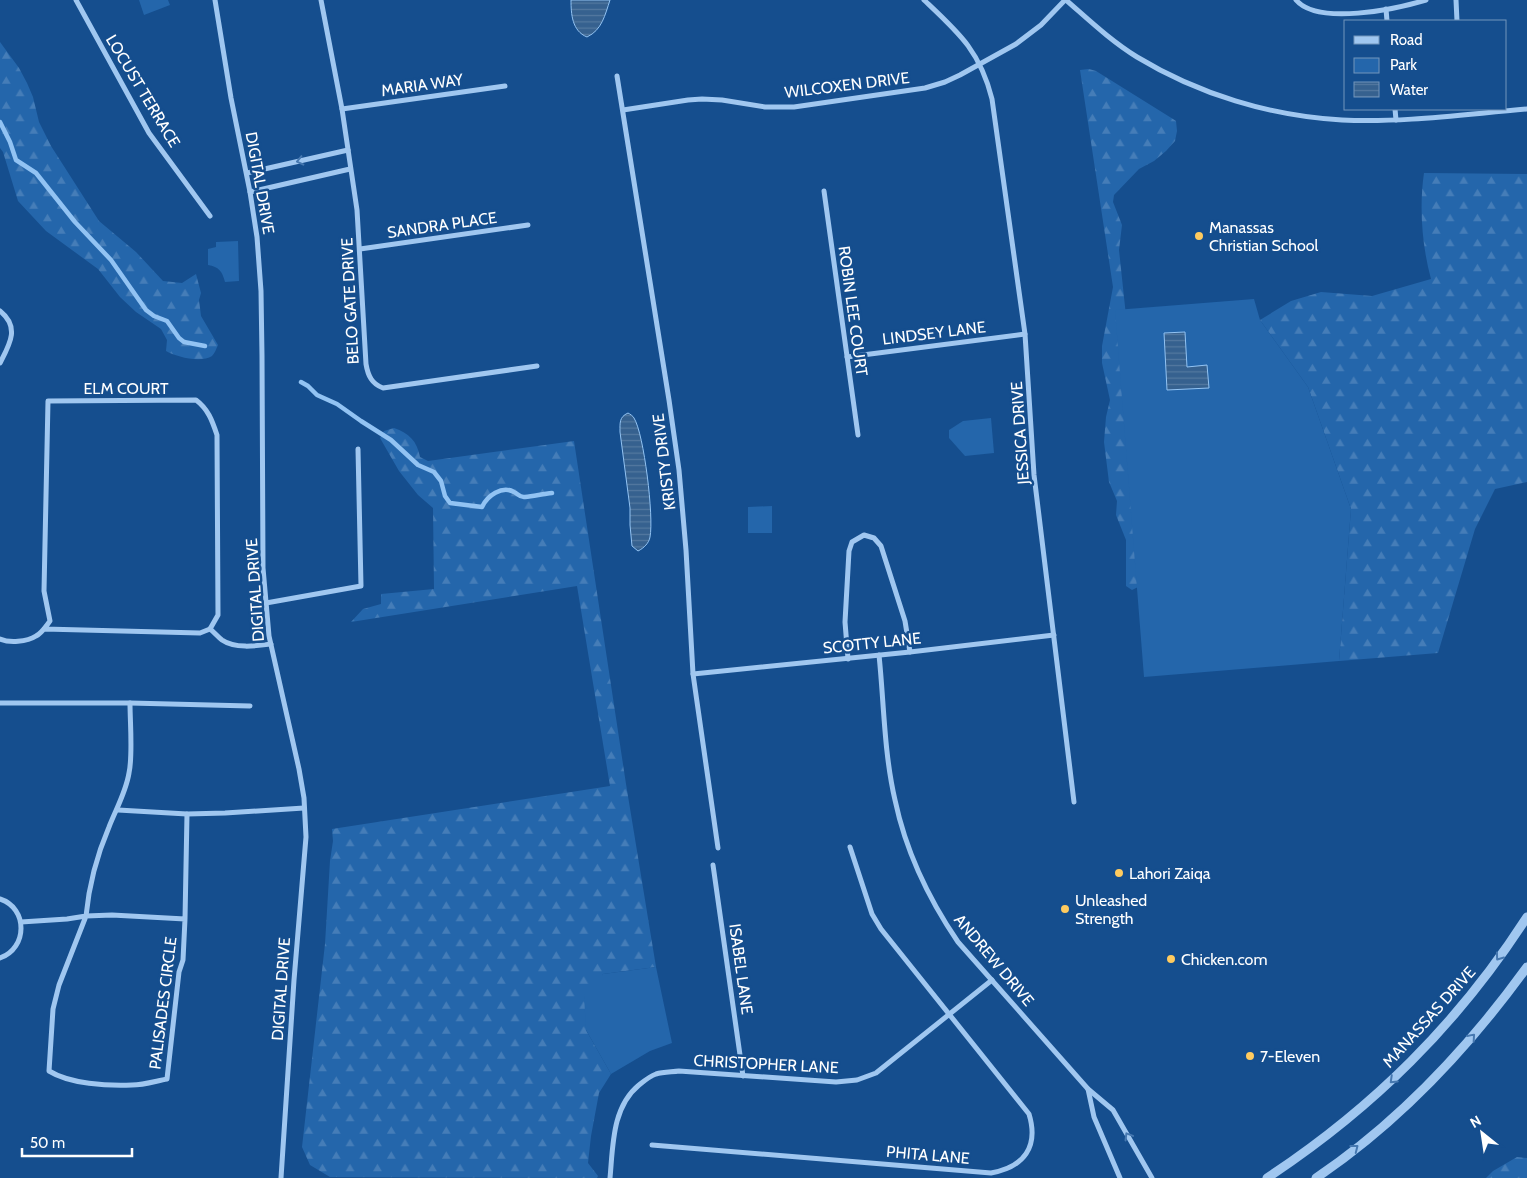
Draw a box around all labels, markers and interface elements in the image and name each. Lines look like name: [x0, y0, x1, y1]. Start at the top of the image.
legend: [1344, 20, 1507, 110]
street label: LOCUST TERRACE: [102, 31, 184, 151]
text: Road: [1390, 31, 1423, 49]
text: Park: [1390, 56, 1417, 74]
street label: WILCOXEN DRIVE: [784, 68, 911, 102]
street label: MARIA WAY: [380, 70, 465, 100]
text: Water: [1390, 81, 1428, 99]
street label: DIGITAL DRIVE: [242, 130, 278, 236]
one-way arrow: [296, 155, 305, 166]
street label: SANDRA PLACE: [386, 208, 498, 242]
place label: Manassas Christian School: [1209, 218, 1318, 255]
marker: Manassas Christian School: [1193, 230, 1205, 242]
street label: BELO GATE DRIVE: [337, 237, 363, 365]
street label: ROBIN LEE COURT: [834, 245, 872, 378]
street label: LINDSEY LANE: [881, 317, 987, 349]
street label: ELM COURT: [84, 379, 169, 398]
street label: JESSICA DRIVE: [1007, 381, 1033, 486]
street label: KRISTY DRIVE: [649, 412, 679, 511]
street label: DIGITAL DRIVE: [242, 538, 268, 642]
street label: SCOTTY LANE: [822, 628, 922, 658]
place label: Lahori Zaiqa: [1129, 864, 1211, 883]
marker: Lahori Zaiqa: [1113, 867, 1125, 879]
place label: Unleashed Strength: [1075, 891, 1147, 928]
marker: Unleashed Strength: [1059, 903, 1071, 915]
street label: ANDREW DRIVE: [950, 910, 1038, 1010]
street label: ISABEL LANE: [725, 922, 757, 1016]
street label: PALISADES CIRCLE: [145, 936, 181, 1070]
street label: DIGITAL DRIVE: [268, 937, 294, 1041]
place label: Chicken.com: [1181, 950, 1267, 969]
one-way arrow: [1497, 951, 1505, 960]
marker: Chicken.com: [1165, 953, 1177, 965]
street label: MANASSAS DRIVE: [1379, 962, 1479, 1071]
one-way arrow: [1467, 1033, 1476, 1042]
place label: 7-Eleven: [1260, 1047, 1320, 1066]
marker: 7-Eleven: [1244, 1050, 1256, 1062]
street label: CHRISTOPHER LANE: [693, 1051, 839, 1077]
one-way arrow: [1390, 1074, 1399, 1083]
north arrow: [1457, 1108, 1507, 1158]
text: N: [1467, 1111, 1484, 1132]
scale bar: [22, 1126, 132, 1158]
one-way arrow: [1125, 1132, 1135, 1141]
text: 50 m: [30, 1134, 65, 1152]
street label: PHITA LANE: [886, 1142, 971, 1168]
one-way arrow: [1349, 1146, 1358, 1154]

